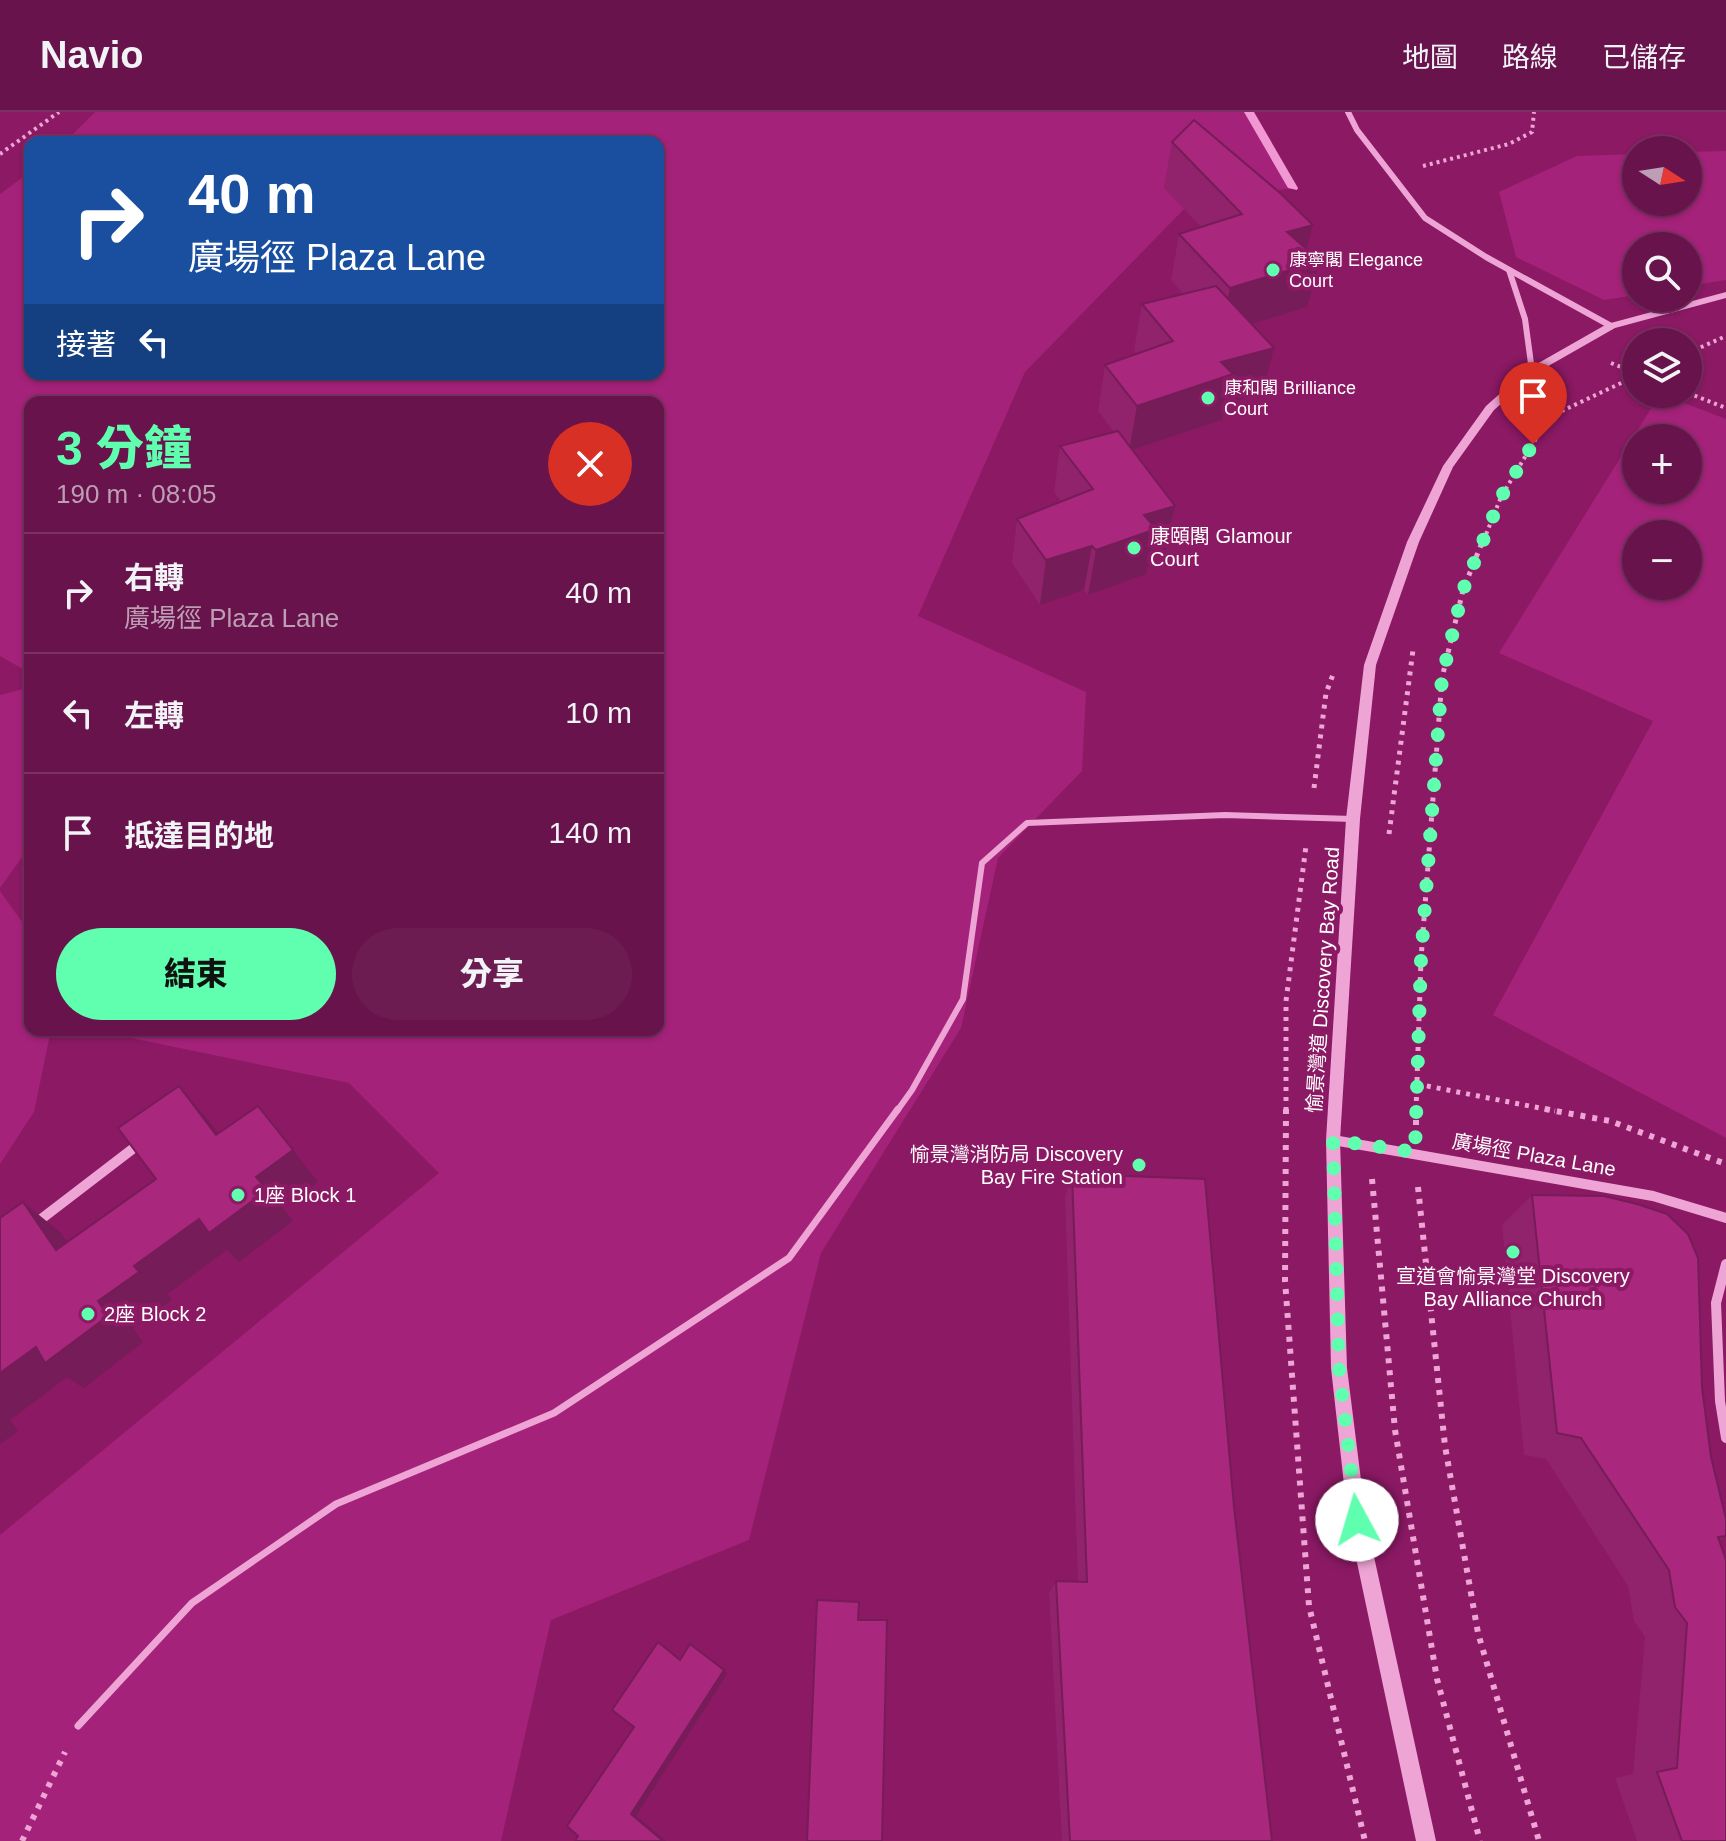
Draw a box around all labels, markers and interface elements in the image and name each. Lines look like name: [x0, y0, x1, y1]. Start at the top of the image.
text: Navio: [40, 34, 143, 76]
text: 地圖: [1402, 42, 1458, 73]
text: 路線: [1502, 42, 1558, 73]
text: 已儲存: [1602, 42, 1686, 73]
north arrow: [1622, 136, 1702, 216]
map controls: [1622, 136, 1702, 600]
text: 40 m: [188, 162, 316, 225]
icon: right: [56, 168, 160, 272]
button: search: [1622, 232, 1702, 312]
text: 廣場徑 Plaza Lane: [188, 237, 486, 278]
place label: 康寧閣 Elegance Court: [1289, 250, 1423, 291]
marker: 康寧閣 Elegance Court: [1264, 261, 1282, 279]
icon: left: [132, 320, 176, 364]
text: 接著: [56, 328, 116, 361]
button: layers: [1622, 328, 1702, 408]
pin: [1499, 362, 1567, 444]
icon: arrive: [1511, 374, 1555, 418]
place label: 康和閣 Brilliance Court: [1224, 378, 1356, 419]
marker: 康和閣 Brilliance Court: [1199, 389, 1217, 407]
text: 3 分鐘: [56, 422, 192, 475]
button: close: [548, 422, 632, 506]
button: +: [1622, 424, 1702, 504]
text: 190 m · 08:05: [56, 479, 216, 509]
button: −: [1622, 520, 1702, 600]
place label: 康頤閣 Glamour Court: [1150, 525, 1293, 570]
marker: 康頤閣 Glamour Court: [1125, 539, 1143, 557]
text: 右轉: [124, 561, 184, 594]
icon: right: [56, 571, 100, 615]
text: 40 m: [565, 576, 632, 609]
text: 廣場徑 Plaza Lane: [124, 603, 339, 633]
icon: left: [56, 691, 100, 735]
text: 10 m: [565, 696, 632, 729]
text: 左轉: [124, 699, 184, 732]
icon: arrive: [56, 811, 100, 855]
text: 140 m: [549, 816, 632, 849]
text: 抵達目的地: [124, 819, 274, 852]
street label: 愉景灣道 Discovery Bay Road: [1303, 846, 1343, 1114]
button: 結束: [56, 928, 336, 1020]
button: 分享: [352, 928, 632, 1020]
street label: 廣場徑 Plaza Lane: [1451, 1130, 1617, 1180]
place label: 愉景灣消防局 Discovery Bay Fire Station: [910, 1143, 1123, 1188]
marker: 愉景灣消防局 Discovery Bay Fire Station: [1130, 1156, 1148, 1174]
place label: 1座 Block 1: [254, 1184, 356, 1206]
marker: 1座 Block 1: [229, 1186, 247, 1204]
marker: 宣道會愉景灣堂 Discovery Bay Alliance Church: [1504, 1243, 1522, 1261]
place label: 宣道會愉景灣堂 Discovery Bay Alliance Church: [1396, 1265, 1630, 1310]
place label: 2座 Block 2: [104, 1303, 206, 1325]
marker: 2座 Block 2: [79, 1305, 97, 1323]
position arrow: [1315, 1478, 1399, 1562]

